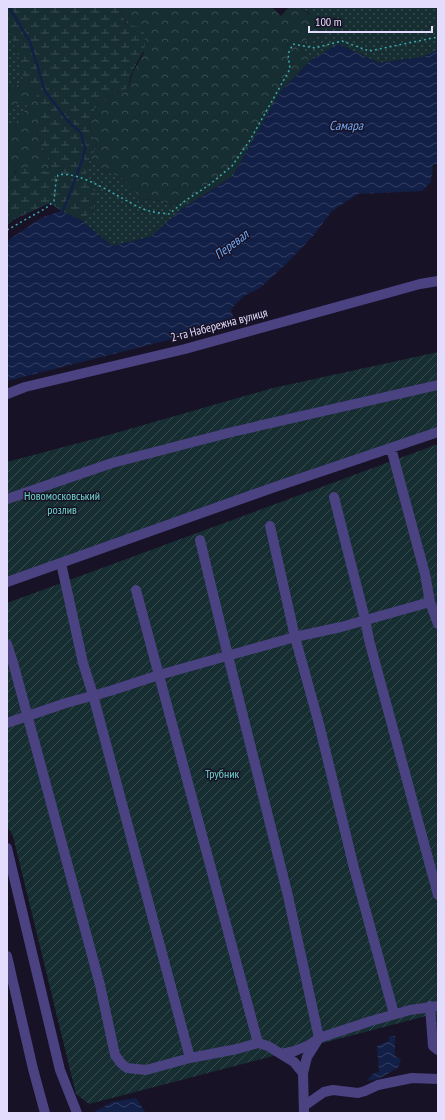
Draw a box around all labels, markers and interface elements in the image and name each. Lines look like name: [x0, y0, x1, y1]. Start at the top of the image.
scale bar: [309, 8, 432, 34]
text: 100 m: [315, 14, 342, 29]
water label: Самара: [329, 117, 364, 134]
water label: Перевал: [211, 225, 253, 263]
street label: 2-га Набережна вулиця: [169, 304, 269, 345]
park label: Новомосковський розлив: [24, 488, 100, 517]
park label: Трубник: [205, 766, 239, 781]

